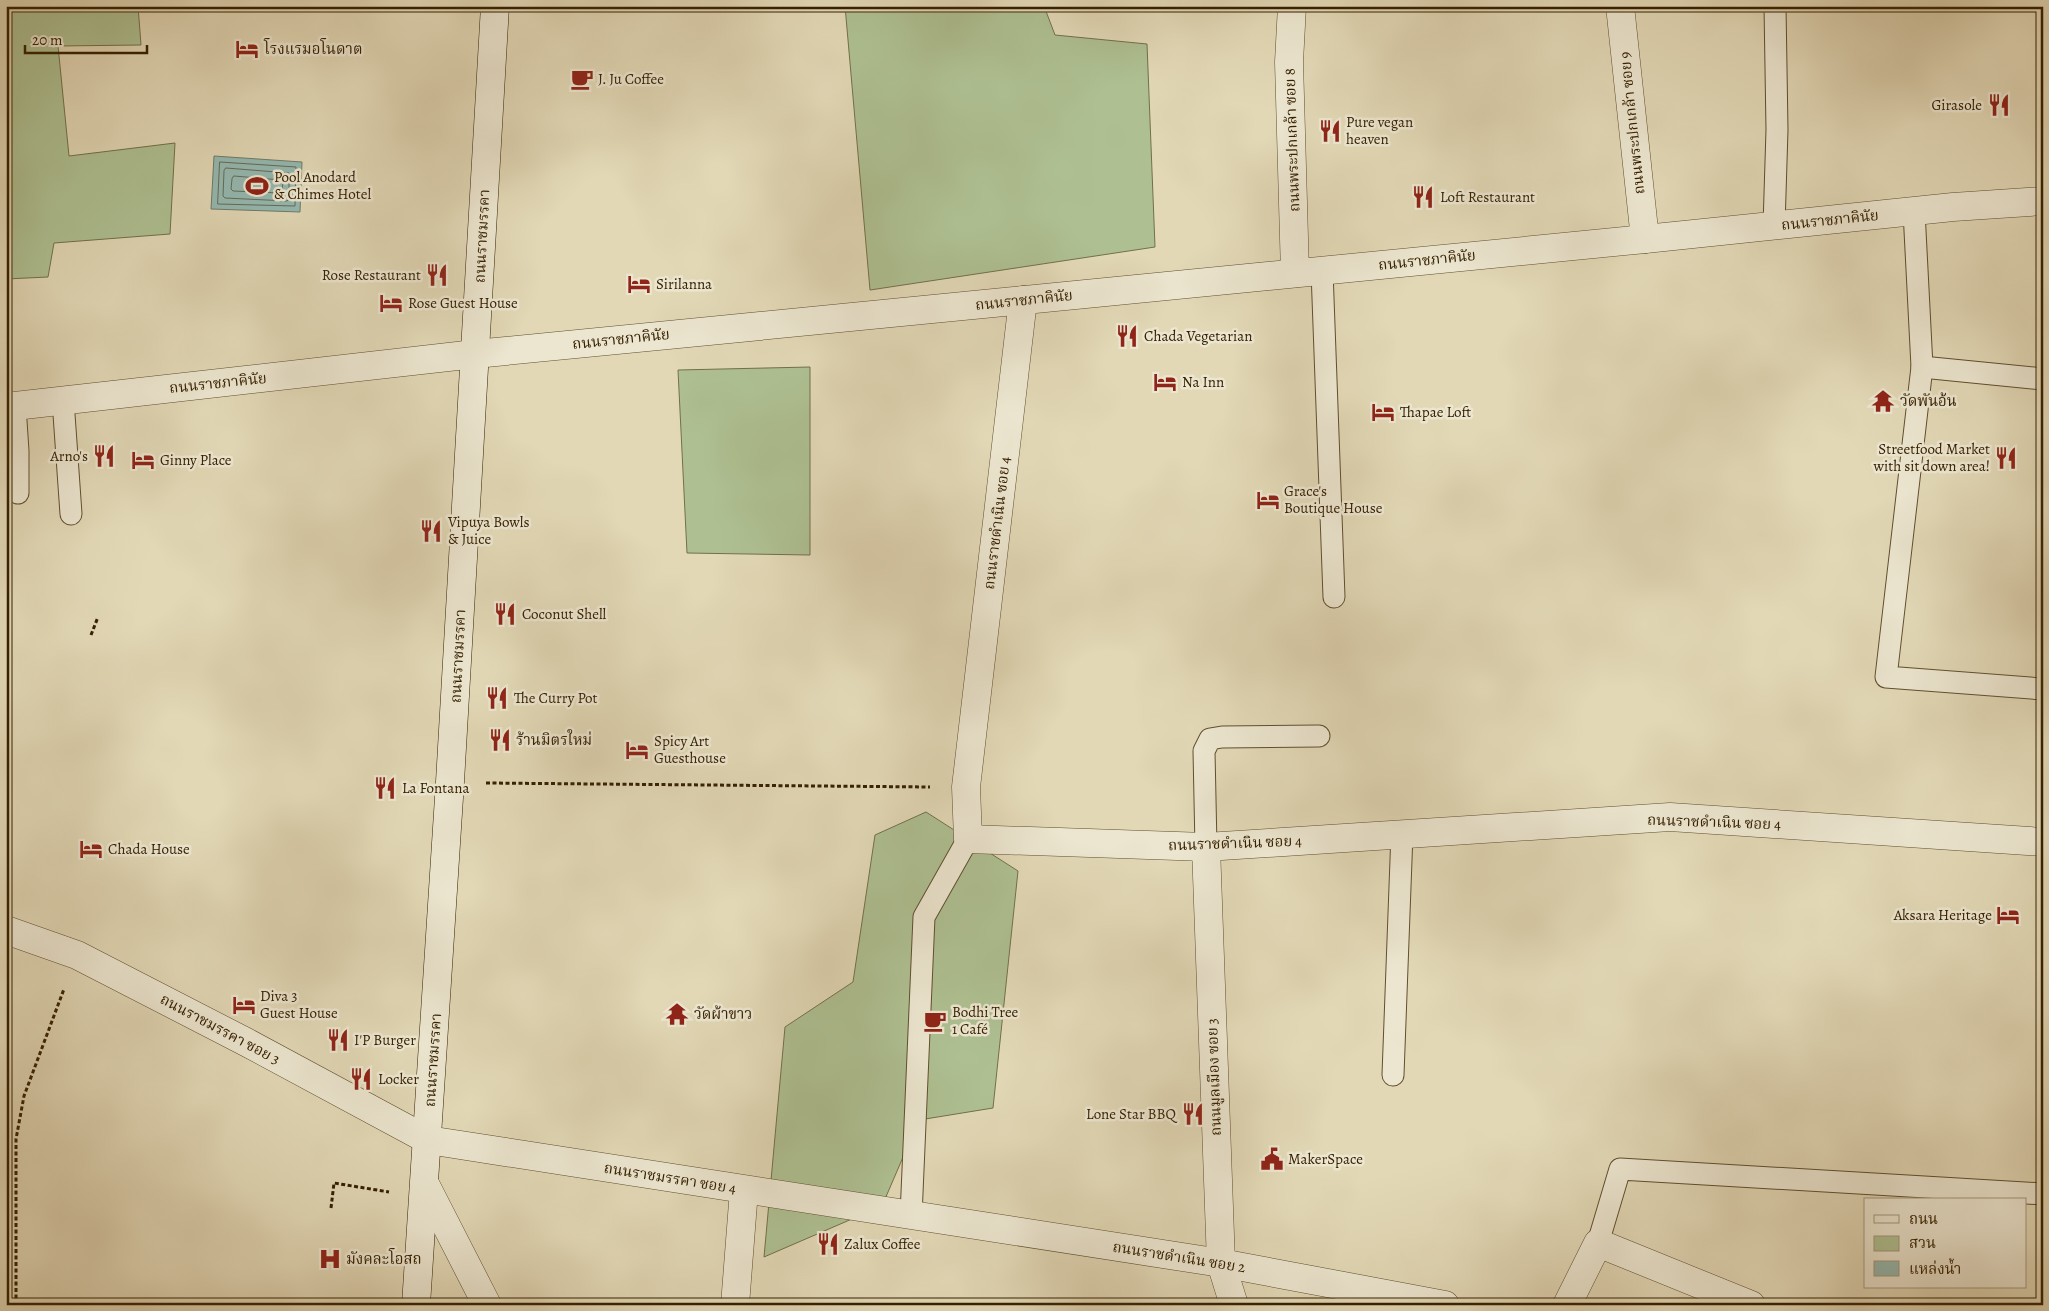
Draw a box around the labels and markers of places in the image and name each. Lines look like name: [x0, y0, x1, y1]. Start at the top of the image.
hotel icon: โรงแรมอโนดาต: [234, 36, 260, 62]
place label: โรงแรมอโนดาต: [263, 38, 363, 59]
cafe icon: J. Ju Coffee: [569, 66, 595, 92]
place label: J. Ju Coffee: [598, 69, 664, 89]
restaurant icon: Girasole: [1986, 92, 2012, 118]
place label: Girasole: [1932, 95, 1982, 115]
place label: Pure vegan heaven: [1346, 112, 1413, 149]
restaurant icon: Pure vegan heaven: [1317, 118, 1343, 144]
place label: Pool Anodard & Chimes Hotel: [274, 167, 371, 204]
sports icon: Pool Anodard & Chimes Hotel: [244, 173, 270, 199]
restaurant icon: Loft Restaurant: [1410, 184, 1436, 210]
place label: Loft Restaurant: [1440, 187, 1535, 207]
restaurant icon: Rose Restaurant: [424, 262, 450, 288]
place label: Rose Restaurant: [322, 265, 421, 285]
hotel icon: Sirilanna: [626, 271, 652, 297]
place label: Sirilanna: [656, 274, 712, 294]
hotel icon: Rose Guest House: [378, 290, 404, 316]
place label: Rose Guest House: [408, 293, 518, 313]
restaurant icon: Chada Vegetarian: [1114, 323, 1140, 349]
place label: Chada Vegetarian: [1144, 326, 1252, 346]
hotel icon: Na Inn: [1152, 369, 1178, 395]
place label: Na Inn: [1182, 372, 1224, 392]
temple icon: วัดพันอ้น: [1870, 388, 1896, 414]
place label: วัดพันอ้น: [1900, 391, 1957, 411]
hotel icon: Thapae Loft: [1370, 399, 1396, 425]
place label: Thapae Loft: [1400, 402, 1471, 422]
place label: Streetfood Market with sit down area!: [1872, 439, 1990, 476]
restaurant icon: Arno's: [91, 443, 117, 469]
restaurant icon: Streetfood Market with sit down area!: [1993, 445, 2019, 471]
place label: Arno's: [49, 446, 88, 466]
hotel icon: Ginny Place: [130, 447, 156, 473]
place label: Ginny Place: [160, 450, 232, 470]
place label: Grace's Boutique House: [1284, 481, 1383, 518]
hotel icon: Grace's Boutique House: [1255, 487, 1281, 513]
place label: Vipuya Bowls & Juice: [447, 512, 530, 549]
restaurant icon: Vipuya Bowls & Juice: [418, 518, 444, 544]
restaurant icon: Coconut Shell: [492, 601, 518, 627]
place label: Coconut Shell: [522, 604, 607, 624]
restaurant icon: The Curry Pot: [484, 685, 510, 711]
place label: The Curry Pot: [514, 688, 597, 708]
restaurant icon: ร้านมิตรใหม่: [487, 727, 513, 753]
place label: ร้านมิตรใหม่: [516, 729, 592, 750]
place label: Spicy Art Guesthouse: [654, 731, 726, 768]
hotel icon: Spicy Art Guesthouse: [624, 737, 650, 763]
restaurant icon: La Fontana: [372, 775, 398, 801]
place label: La Fontana: [402, 778, 469, 798]
hotel icon: Chada House: [78, 836, 104, 862]
place label: Chada House: [108, 839, 190, 859]
hotel icon: Aksara Heritage: [1995, 902, 2021, 928]
place label: Aksara Heritage: [1893, 905, 1992, 925]
place label: Diva 3 Guest House: [260, 986, 338, 1023]
hotel icon: Diva 3 Guest House: [231, 992, 257, 1018]
temple icon: วัดผ้าขาว: [664, 1001, 690, 1027]
place label: Bodhi Tree 1 Café: [952, 1002, 1019, 1039]
place label: วัดผ้าขาว: [694, 1004, 752, 1024]
cafe icon: Bodhi Tree 1 Café: [922, 1008, 948, 1034]
restaurant icon: I'P Burger: [325, 1027, 351, 1053]
place label: I'P Burger: [354, 1030, 416, 1050]
restaurant icon: Locker: [348, 1066, 374, 1092]
place label: Locker: [378, 1069, 419, 1089]
restaurant icon: Lone Star BBQ: [1180, 1101, 1206, 1127]
place label: Lone Star BBQ: [1086, 1104, 1179, 1124]
public building icon: MakerSpace: [1259, 1146, 1285, 1172]
place label: MakerSpace: [1288, 1149, 1363, 1169]
restaurant icon: Zalux Coffee: [815, 1231, 841, 1257]
place label: Zalux Coffee: [844, 1234, 921, 1254]
hospital icon: มังคละโอสถ: [317, 1246, 343, 1272]
place label: มังคละโอสถ: [346, 1248, 422, 1269]

